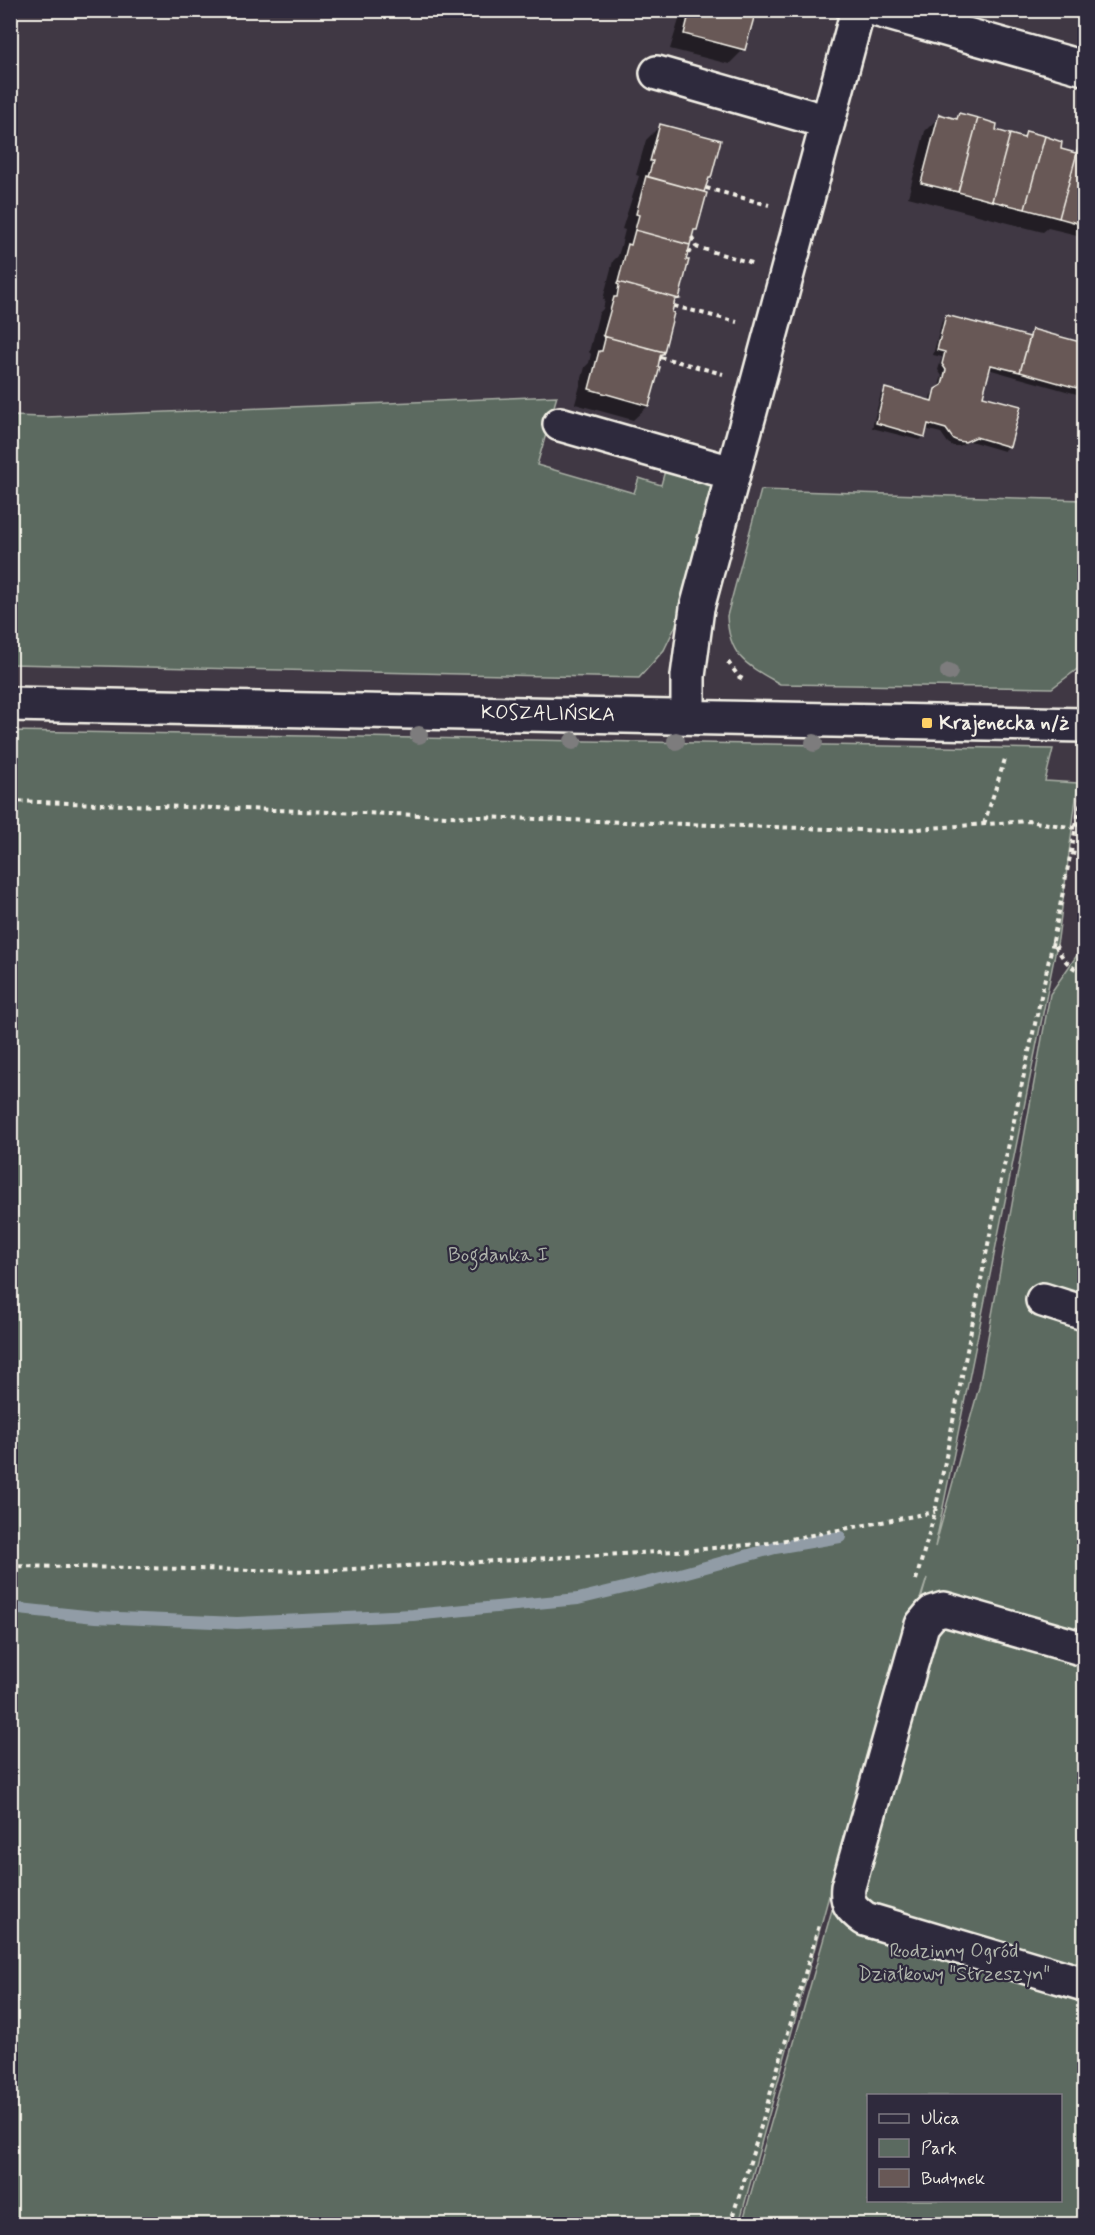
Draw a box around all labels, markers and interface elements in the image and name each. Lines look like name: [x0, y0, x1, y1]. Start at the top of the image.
street label: KOSZALIŃSKA: [481, 699, 615, 729]
place label: Krajenecka n/ż: [939, 710, 1069, 737]
marker: Krajenecka n/ż: [920, 716, 934, 730]
park label: Bogdanka I: [448, 1242, 548, 1271]
park label: Rodzinny Ogród Działkowy "Strzeszyn": [858, 1938, 1050, 1988]
legend: [867, 2094, 1062, 2202]
text: Ulica: [921, 2107, 960, 2131]
text: Park: [921, 2137, 957, 2161]
text: Budynek: [921, 2167, 985, 2191]

